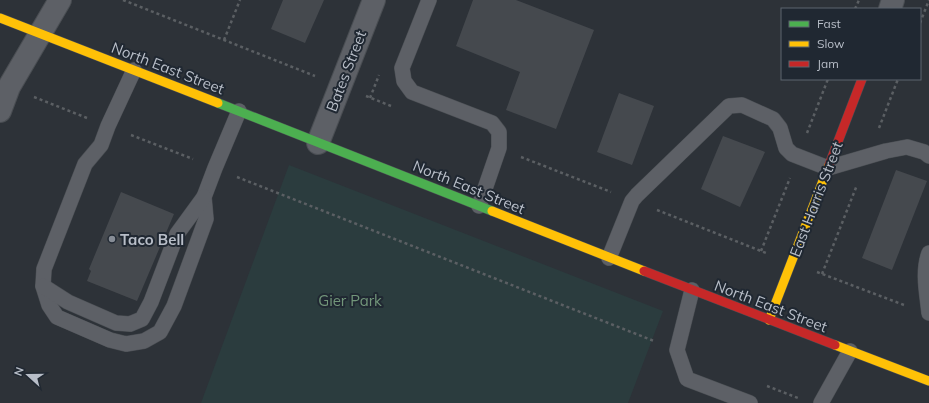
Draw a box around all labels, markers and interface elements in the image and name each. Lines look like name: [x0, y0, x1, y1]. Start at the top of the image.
legend: [781, 8, 921, 80]
text: Fast: [817, 16, 841, 31]
street label: Bates Street: [322, 28, 370, 114]
text: Slow: [817, 36, 845, 51]
street label: North East Street: [109, 38, 227, 98]
text: Jam: [817, 56, 839, 71]
street label: East Harris Street: [785, 139, 847, 259]
street label: North East Street: [410, 156, 528, 218]
place label: Taco Bell: [120, 230, 184, 249]
marker: Taco Bell: [107, 234, 117, 244]
street label: North East Street: [712, 276, 830, 336]
park label: Gier Park: [318, 291, 382, 310]
north arrow: [8, 355, 48, 395]
text: N: [11, 365, 27, 378]

